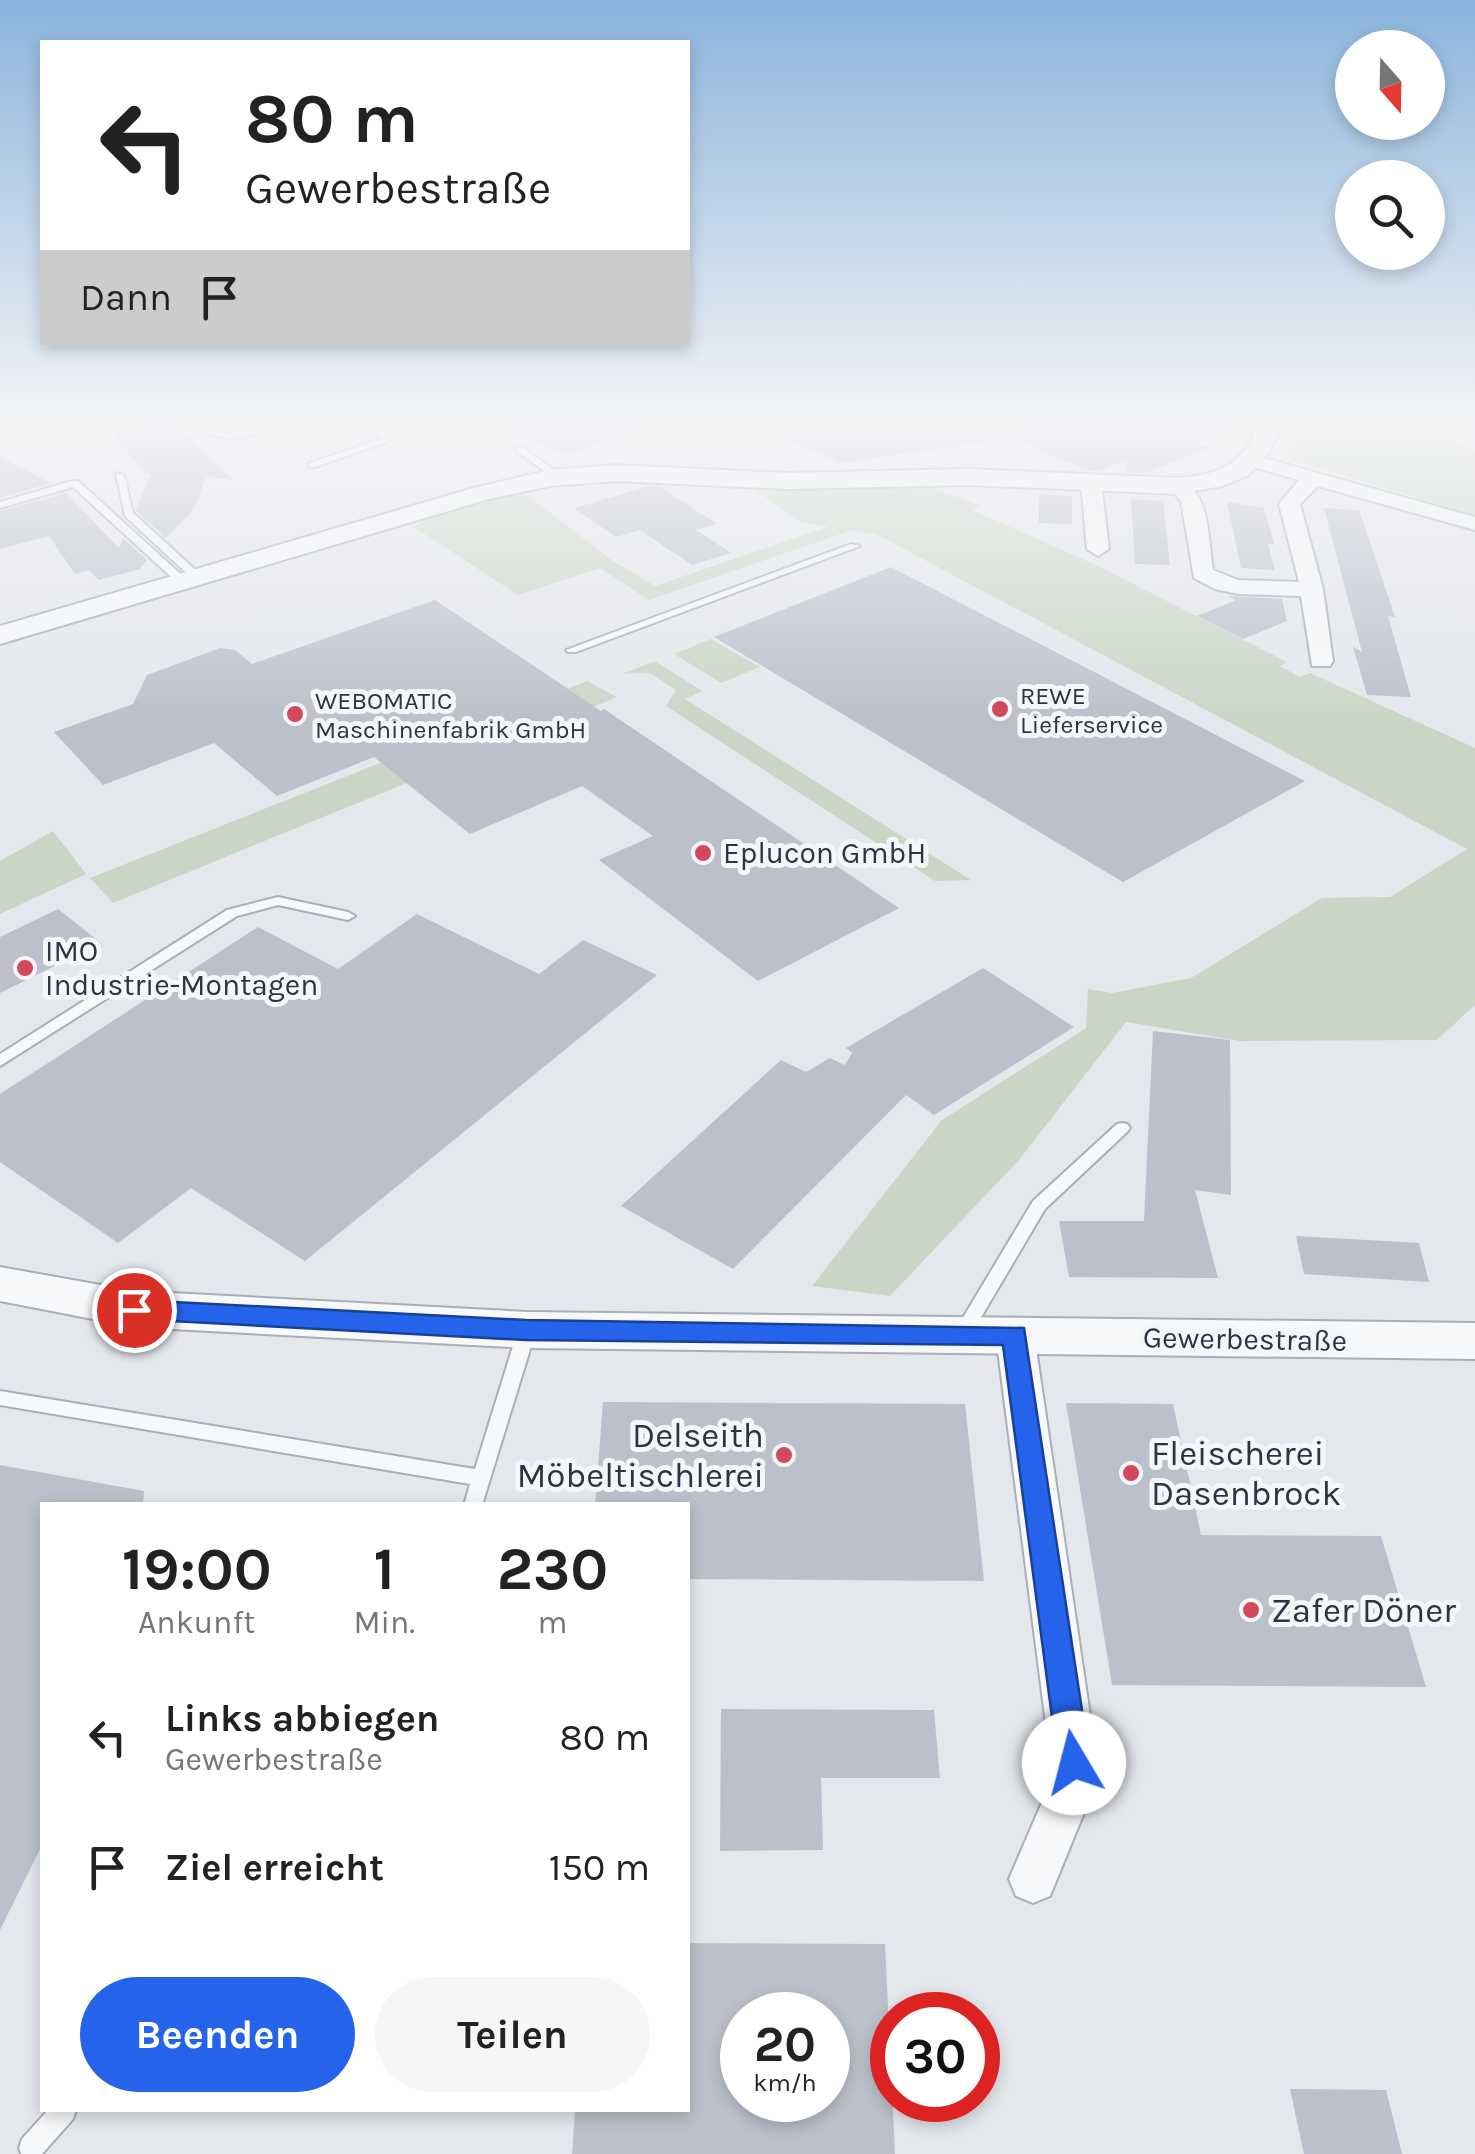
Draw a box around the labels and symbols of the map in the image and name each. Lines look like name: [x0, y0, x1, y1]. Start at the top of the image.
north arrow: [1335, 30, 1445, 140]
place label: REWE Lieferservice: [1020, 681, 1163, 739]
place label: WEBOMATIC Maschinenfabrik GmbH: [315, 686, 586, 744]
marker: REWE Lieferservice: [989, 698, 1011, 720]
marker: WEBOMATIC Maschinenfabrik GmbH: [284, 703, 306, 725]
place label: Eplucon GmbH: [723, 835, 926, 871]
marker: Eplucon GmbH: [692, 842, 714, 864]
place label: IMO Industrie-Montagen: [45, 933, 318, 1003]
marker: IMO Industrie-Montagen: [14, 957, 36, 979]
pin: [92, 1268, 177, 1353]
street label: Gewerbestraße: [1143, 1319, 1347, 1359]
place label: Delseith Möbeltischlerei: [517, 1415, 764, 1496]
place label: Fleischerei Dasenbrock: [1151, 1433, 1341, 1514]
marker: Delseith Möbeltischlerei: [773, 1444, 795, 1466]
marker: Fleischerei Dasenbrock: [1120, 1462, 1142, 1484]
place label: Zafer Döner: [1271, 1590, 1456, 1631]
marker: Zafer Döner: [1240, 1599, 1262, 1621]
position arrow: [1022, 1711, 1126, 1815]
speed limit sign: 30: [870, 1992, 1000, 2122]

